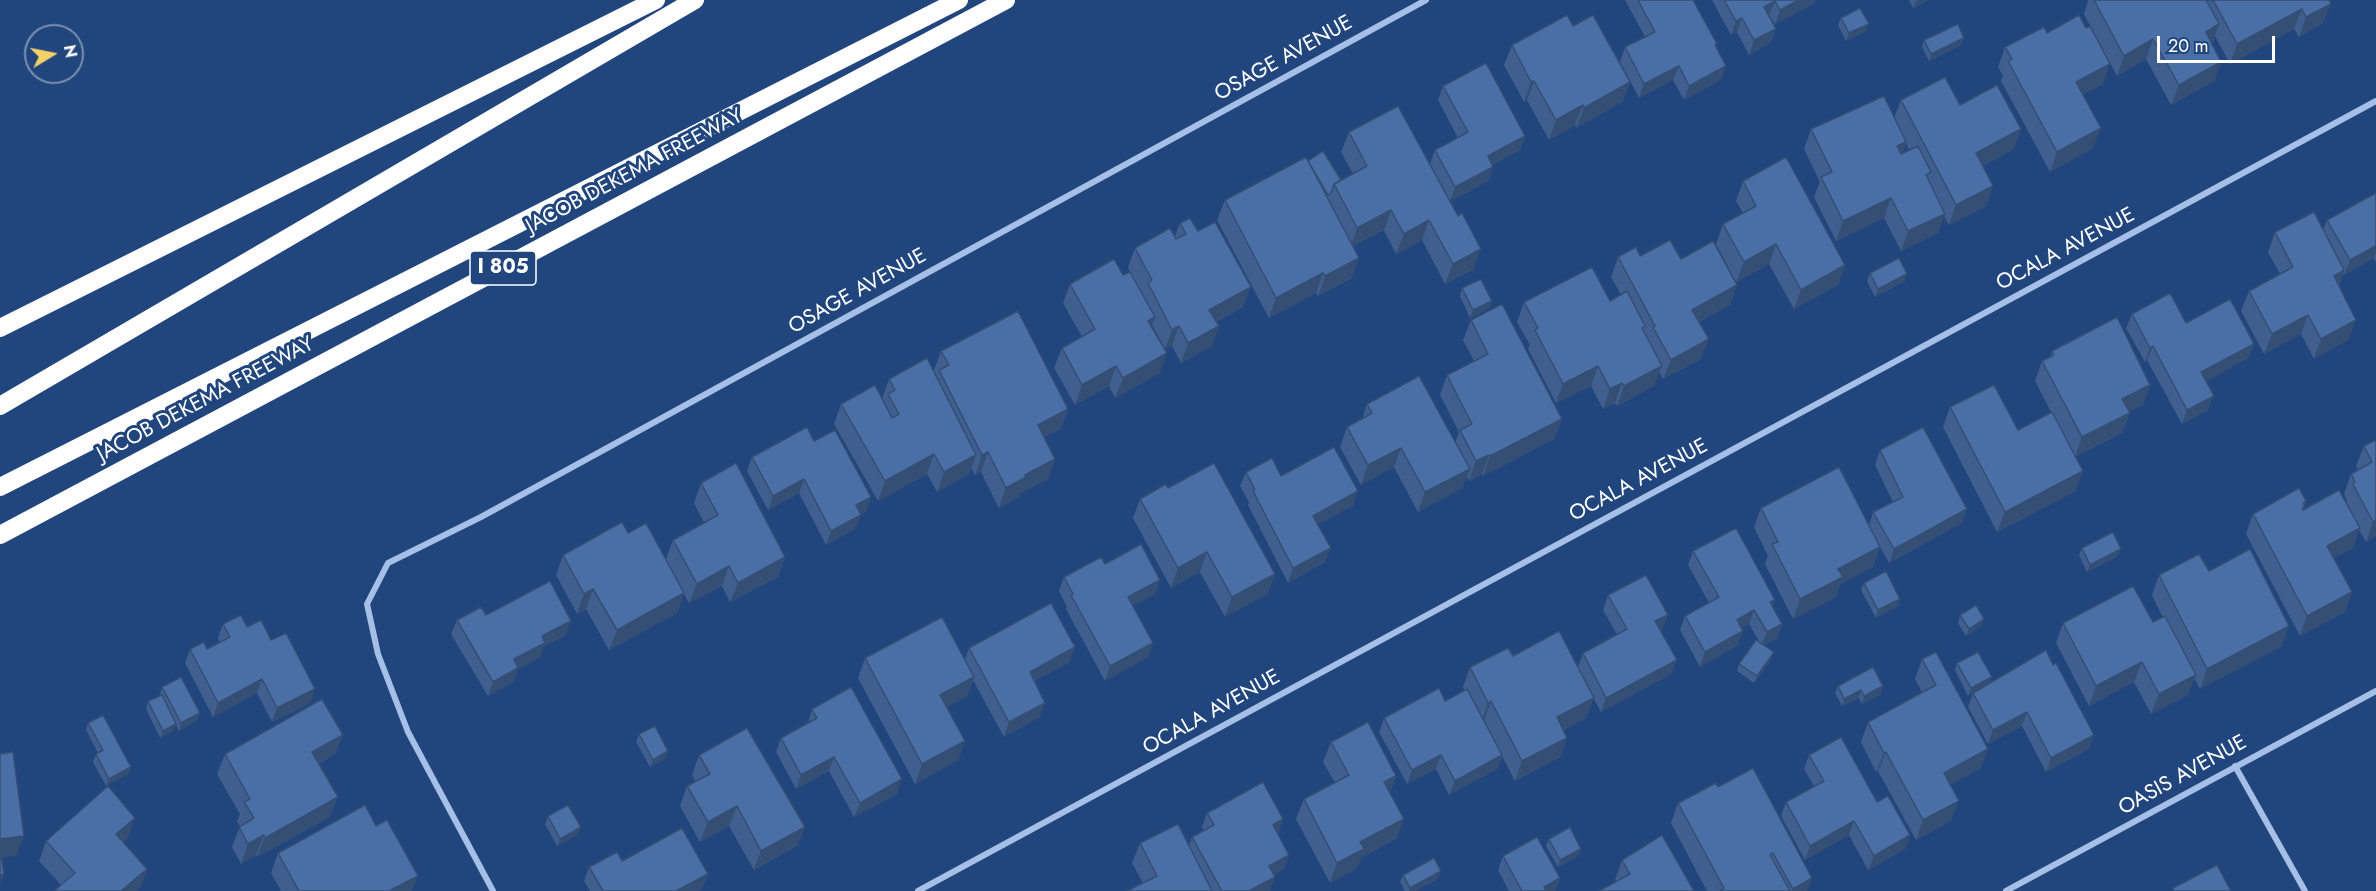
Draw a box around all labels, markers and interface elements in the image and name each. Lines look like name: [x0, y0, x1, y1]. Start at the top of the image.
street label: OSAGE AVENUE: [1211, 11, 1357, 107]
north arrow: [24, 24, 84, 84]
scale bar: [2160, 24, 2278, 62]
text: 20 m: [2168, 33, 2208, 59]
text: N: [58, 43, 83, 59]
street label: JACOB DEKEMA FREEWAY: [522, 104, 748, 240]
street label: OCALA AVENUE: [1993, 203, 2139, 297]
street label: OSAGE AVENUE: [785, 244, 931, 340]
road number: I 805: [470, 251, 536, 285]
street label: JACOB DEKEMA FREEWAY: [93, 332, 319, 468]
street label: OCALA AVENUE: [1566, 434, 1712, 528]
street label: OCALA AVENUE: [1139, 665, 1285, 761]
street label: OASIS AVENUE: [2115, 730, 2251, 822]

